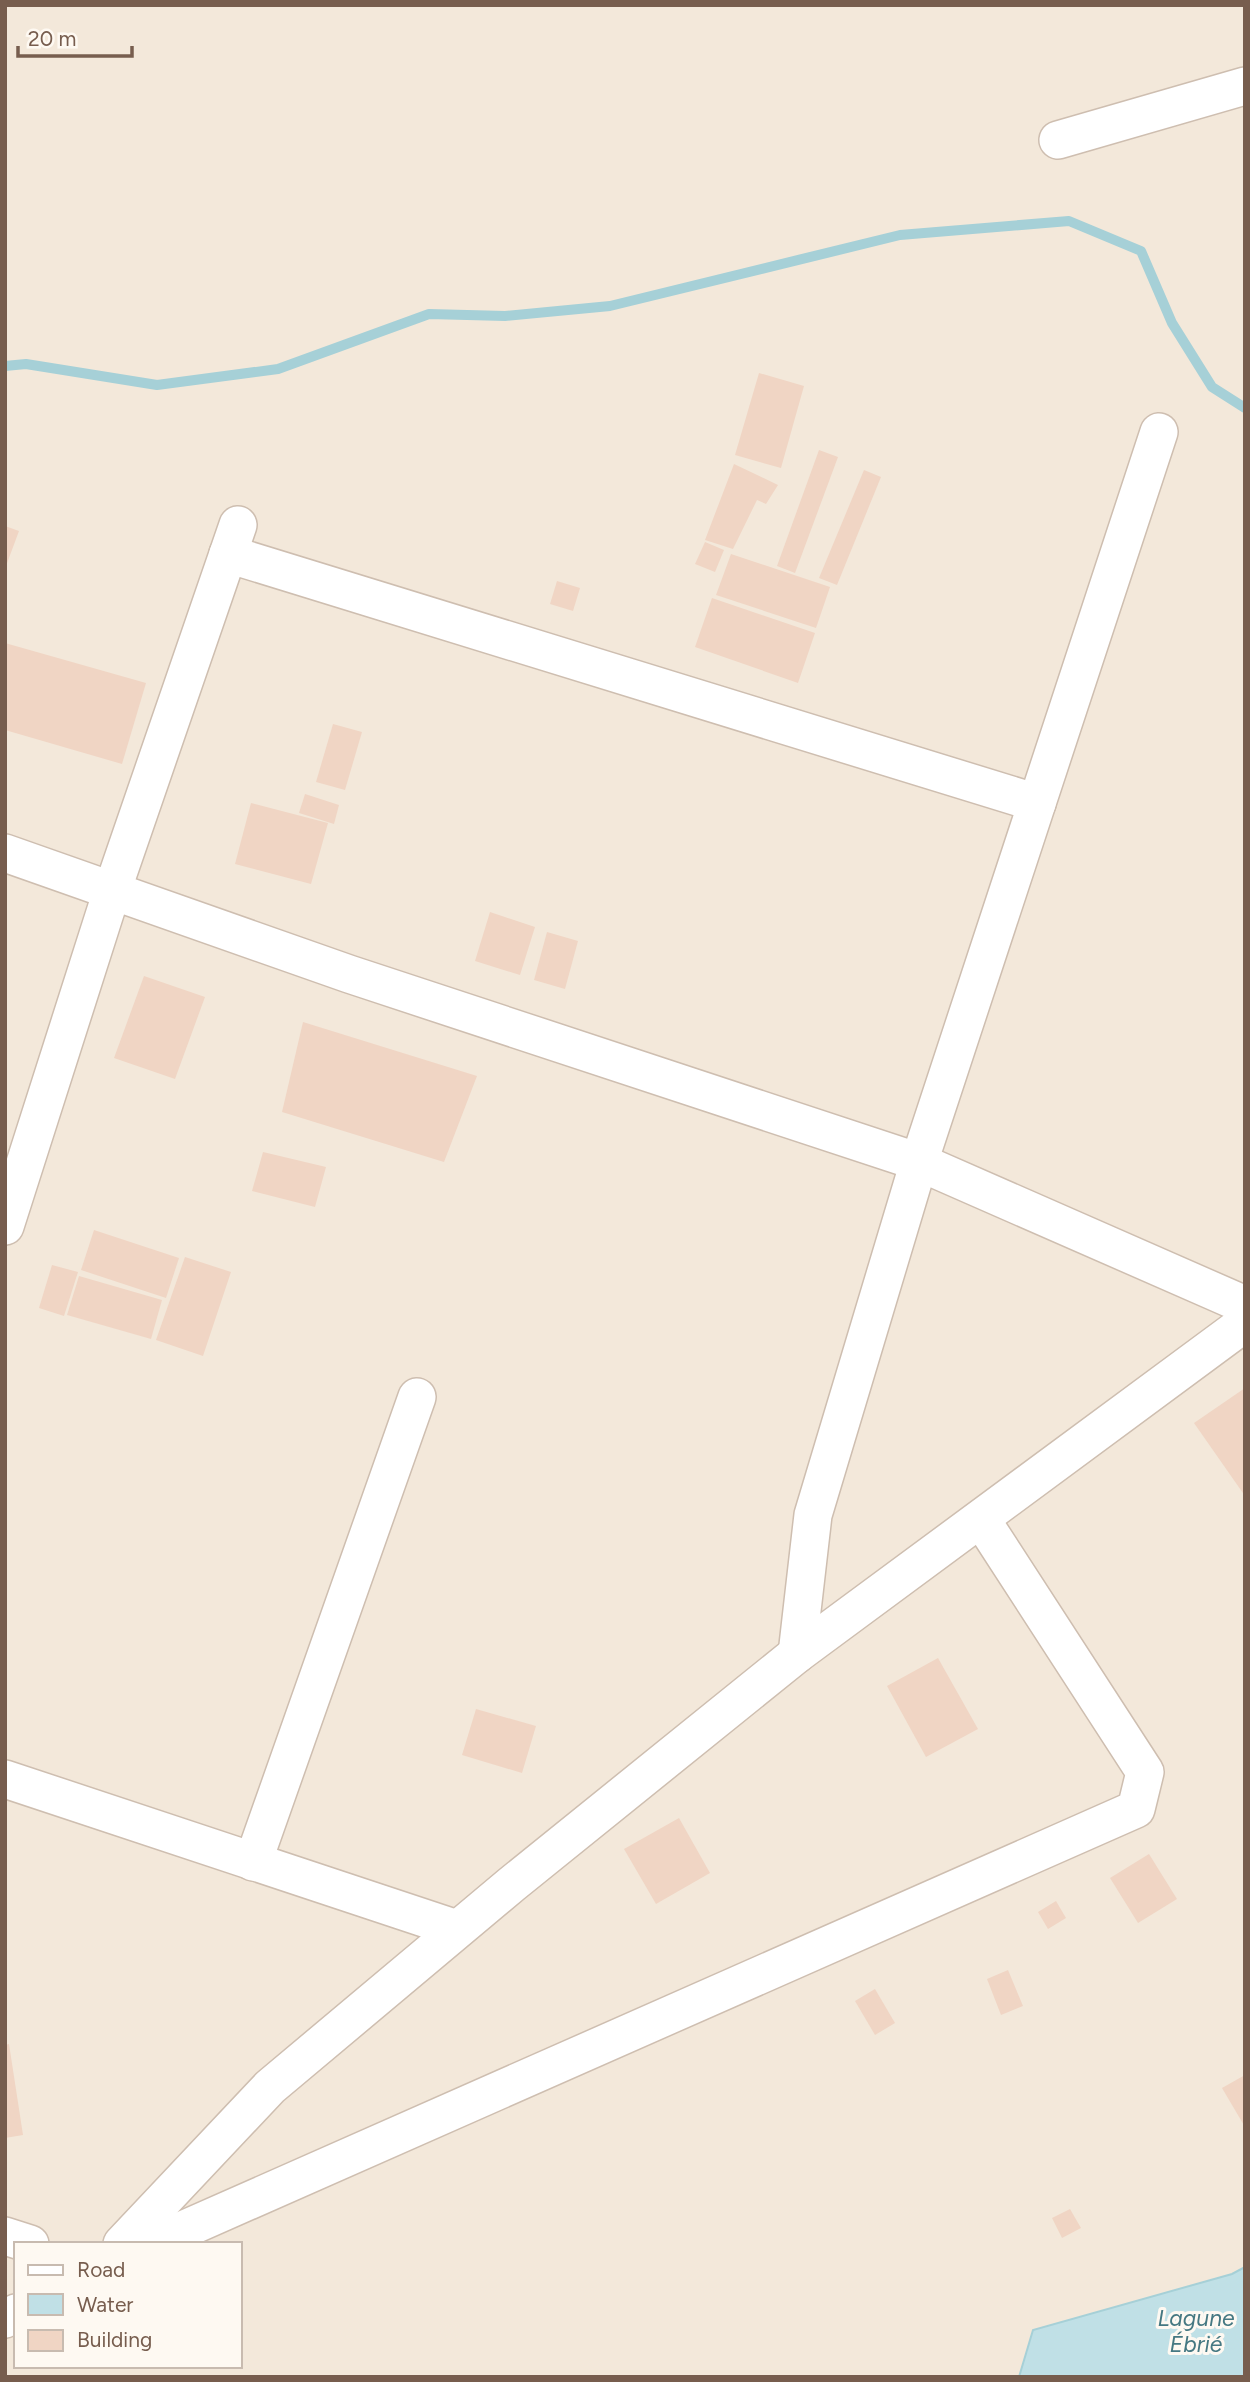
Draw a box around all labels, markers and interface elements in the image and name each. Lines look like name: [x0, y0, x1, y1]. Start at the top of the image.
scale bar: [18, 14, 131, 58]
text: 20 m: [28, 26, 76, 51]
legend: [14, 2242, 242, 2368]
text: Road: [77, 2257, 125, 2282]
text: Water: [77, 2292, 133, 2317]
water label: Lagune Ébrié: [1157, 2304, 1235, 2358]
text: Building: [77, 2327, 152, 2352]

